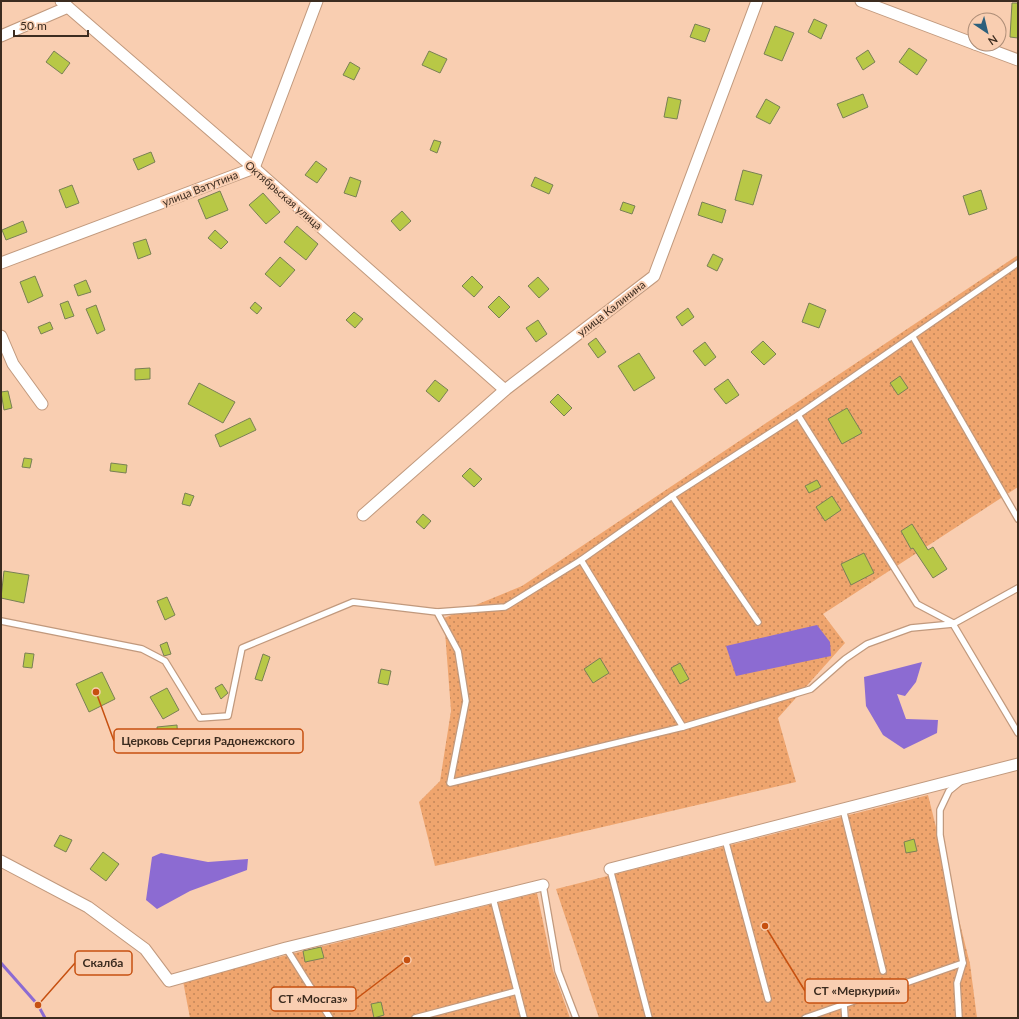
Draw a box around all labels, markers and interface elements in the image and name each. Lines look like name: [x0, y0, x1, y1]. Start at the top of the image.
scale bar: [14, 12, 88, 38]
north arrow: [967, 12, 1007, 52]
text: 50 m: [20, 18, 47, 33]
text: N: [986, 33, 1000, 48]
street label: Октябрьская улица: [243, 158, 325, 232]
street label: улица Ватутина: [160, 168, 240, 208]
street label: улица Калинина: [574, 277, 648, 339]
callout: Церковь Сергия Радонежского: [114, 729, 303, 753]
text: Церковь Сергия Радонежского: [121, 733, 295, 748]
callout: Скалба: [75, 951, 132, 975]
text: Скалба: [83, 955, 123, 970]
callout: СТ «Меркурий»: [805, 979, 908, 1003]
text: СТ «Меркурий»: [813, 983, 901, 998]
callout: СТ «Мосгаз»: [271, 987, 356, 1011]
text: СТ «Мосгаз»: [278, 991, 348, 1006]

